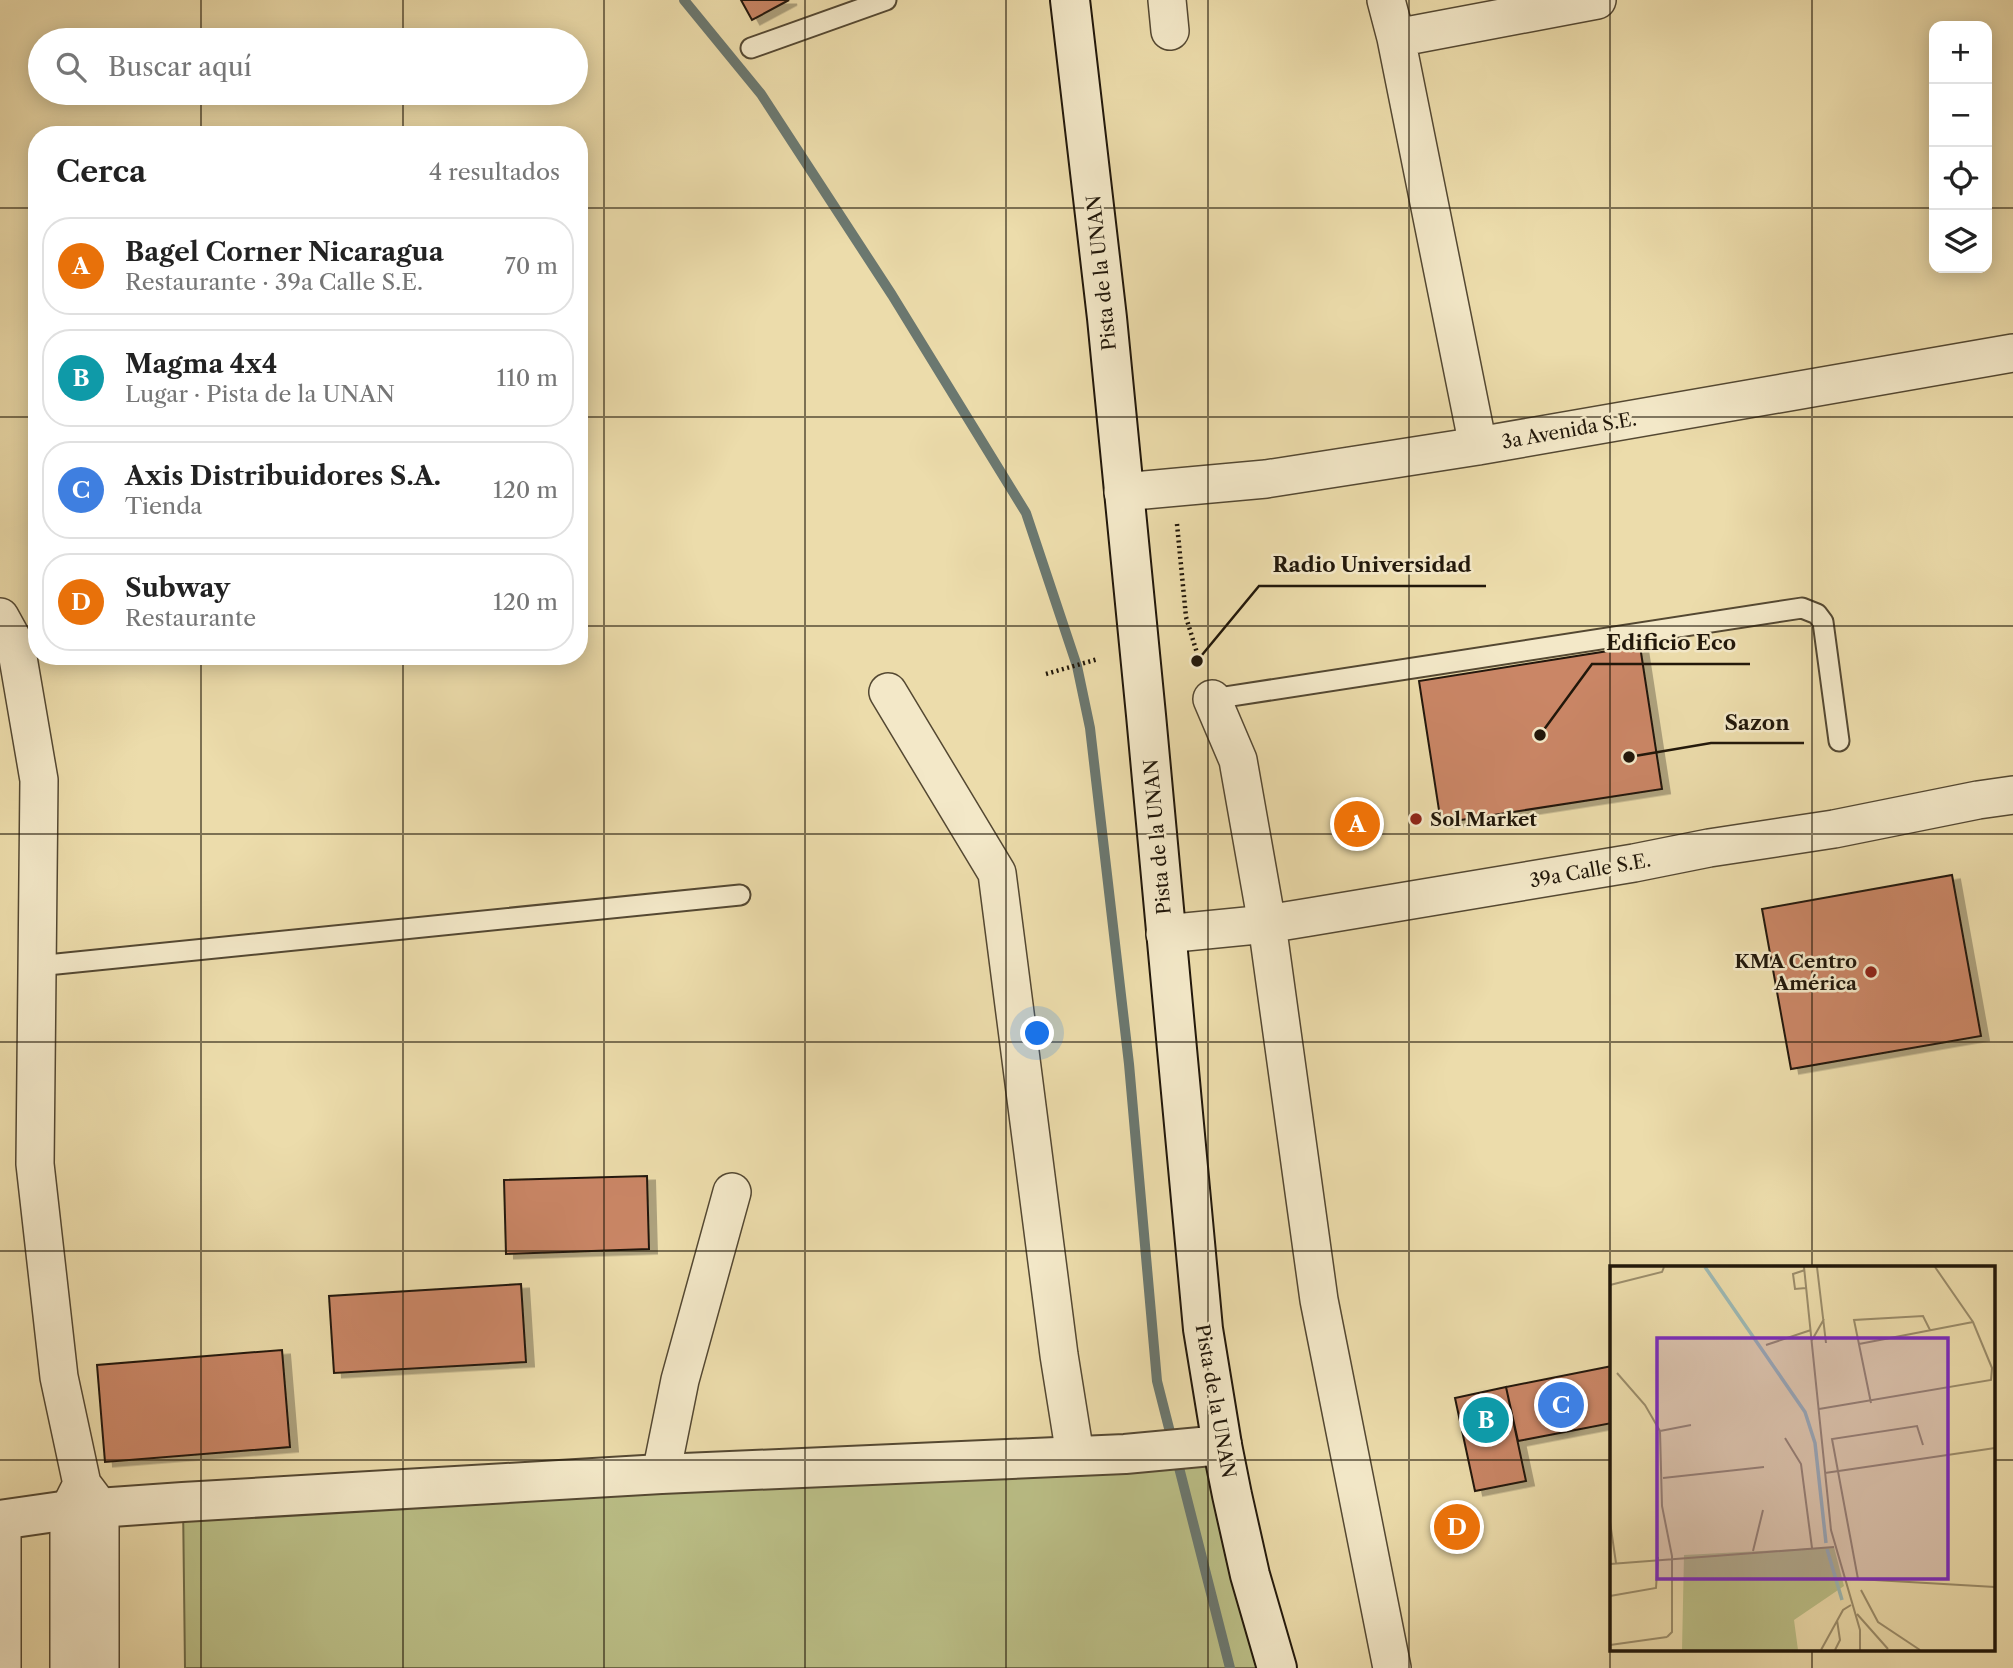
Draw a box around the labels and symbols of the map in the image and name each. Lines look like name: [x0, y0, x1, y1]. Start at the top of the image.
street label: Pista de la UNAN: [1082, 194, 1121, 352]
street label: 3a Avenida S.E.: [1500, 407, 1638, 454]
callout: Radio Universidad: [1259, 544, 1486, 586]
text: Radio Universidad: [1272, 552, 1472, 577]
callout: Edificio Eco: [1592, 622, 1750, 664]
text: Edificio Eco: [1606, 630, 1736, 655]
callout: Sazon: [1711, 701, 1804, 743]
text: Sazon: [1724, 710, 1790, 735]
street label: Pista de la UNAN: [1139, 758, 1176, 916]
pin: A: [1334, 798, 1380, 850]
place label: Sol Market: [1430, 808, 1537, 831]
marker: Sol Market: [1408, 811, 1424, 827]
street label: 39a Calle S.E.: [1528, 849, 1652, 892]
place label: KMA Centro América: [1735, 950, 1858, 995]
marker: KMA Centro América: [1863, 964, 1879, 980]
your location: [1020, 1016, 1054, 1050]
inset map: [1610, 1266, 1996, 1650]
street label: Pista de la UNAN: [1191, 1322, 1240, 1480]
pin: C: [1538, 1379, 1584, 1431]
pin: B: [1463, 1394, 1509, 1446]
pin: D: [1434, 1501, 1480, 1553]

